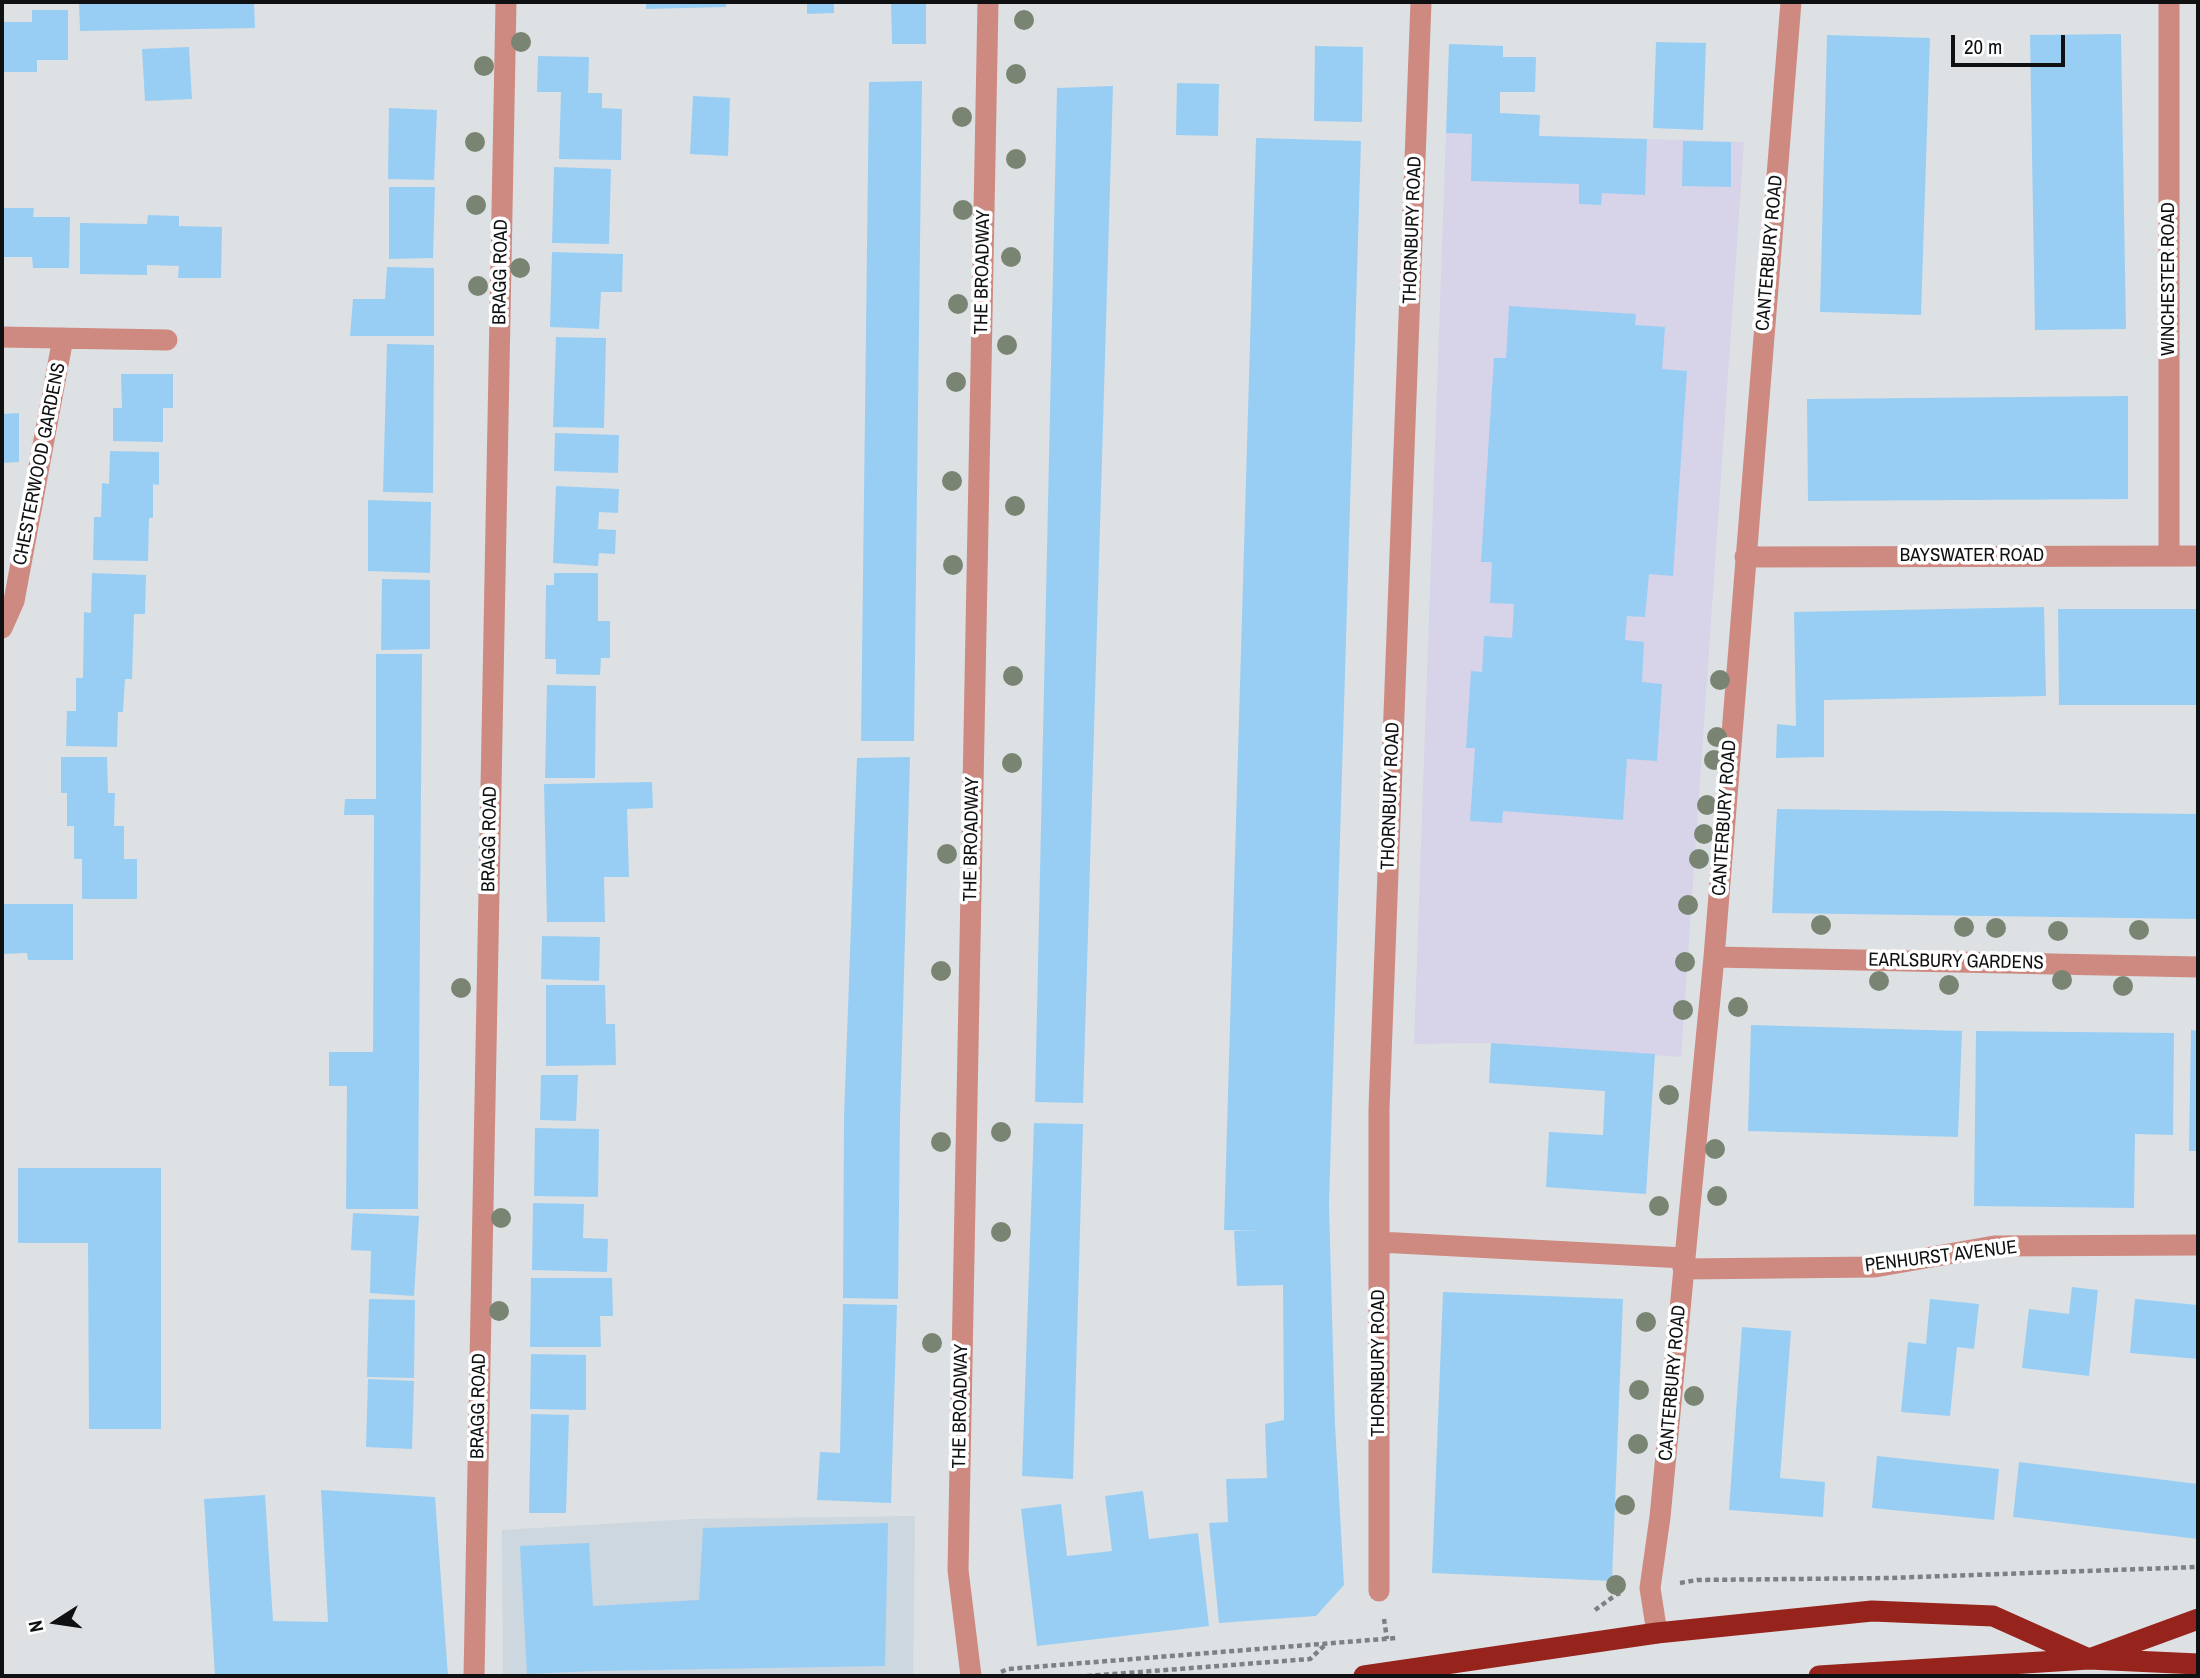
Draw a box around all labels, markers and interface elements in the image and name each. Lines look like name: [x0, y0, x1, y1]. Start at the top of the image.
scale bar: [1955, 21, 2069, 65]
text: 20 m: [1964, 32, 2002, 61]
street label: THORNBURY ROAD: [1399, 156, 1427, 304]
street label: CANTERBURY ROAD: [1752, 174, 1788, 332]
street label: WINCHESTER ROAD: [2158, 202, 2180, 356]
street label: THE BROADWAY: [971, 209, 995, 335]
street label: BRAGG ROAD: [489, 219, 513, 325]
street label: CHESTERWOOD GARDENS: [9, 361, 71, 567]
street label: BAYSWATER ROAD: [1900, 545, 2044, 567]
street label: THORNBURY ROAD: [1377, 722, 1405, 870]
street label: CANTERBURY ROAD: [1708, 739, 1742, 897]
street label: THE BROADWAY: [960, 776, 984, 902]
street label: BRAGG ROAD: [478, 786, 502, 892]
street label: EARLSBURY GARDENS: [1868, 949, 2044, 975]
street label: PENHURST AVENUE: [1864, 1236, 2018, 1278]
street label: THORNBURY ROAD: [1368, 1289, 1390, 1437]
street label: CANTERBURY ROAD: [1655, 1304, 1691, 1462]
street label: THE BROADWAY: [949, 1343, 973, 1469]
street label: BRAGG ROAD: [467, 1353, 491, 1459]
north arrow: [21, 1587, 91, 1657]
text: N: [22, 1618, 49, 1635]

